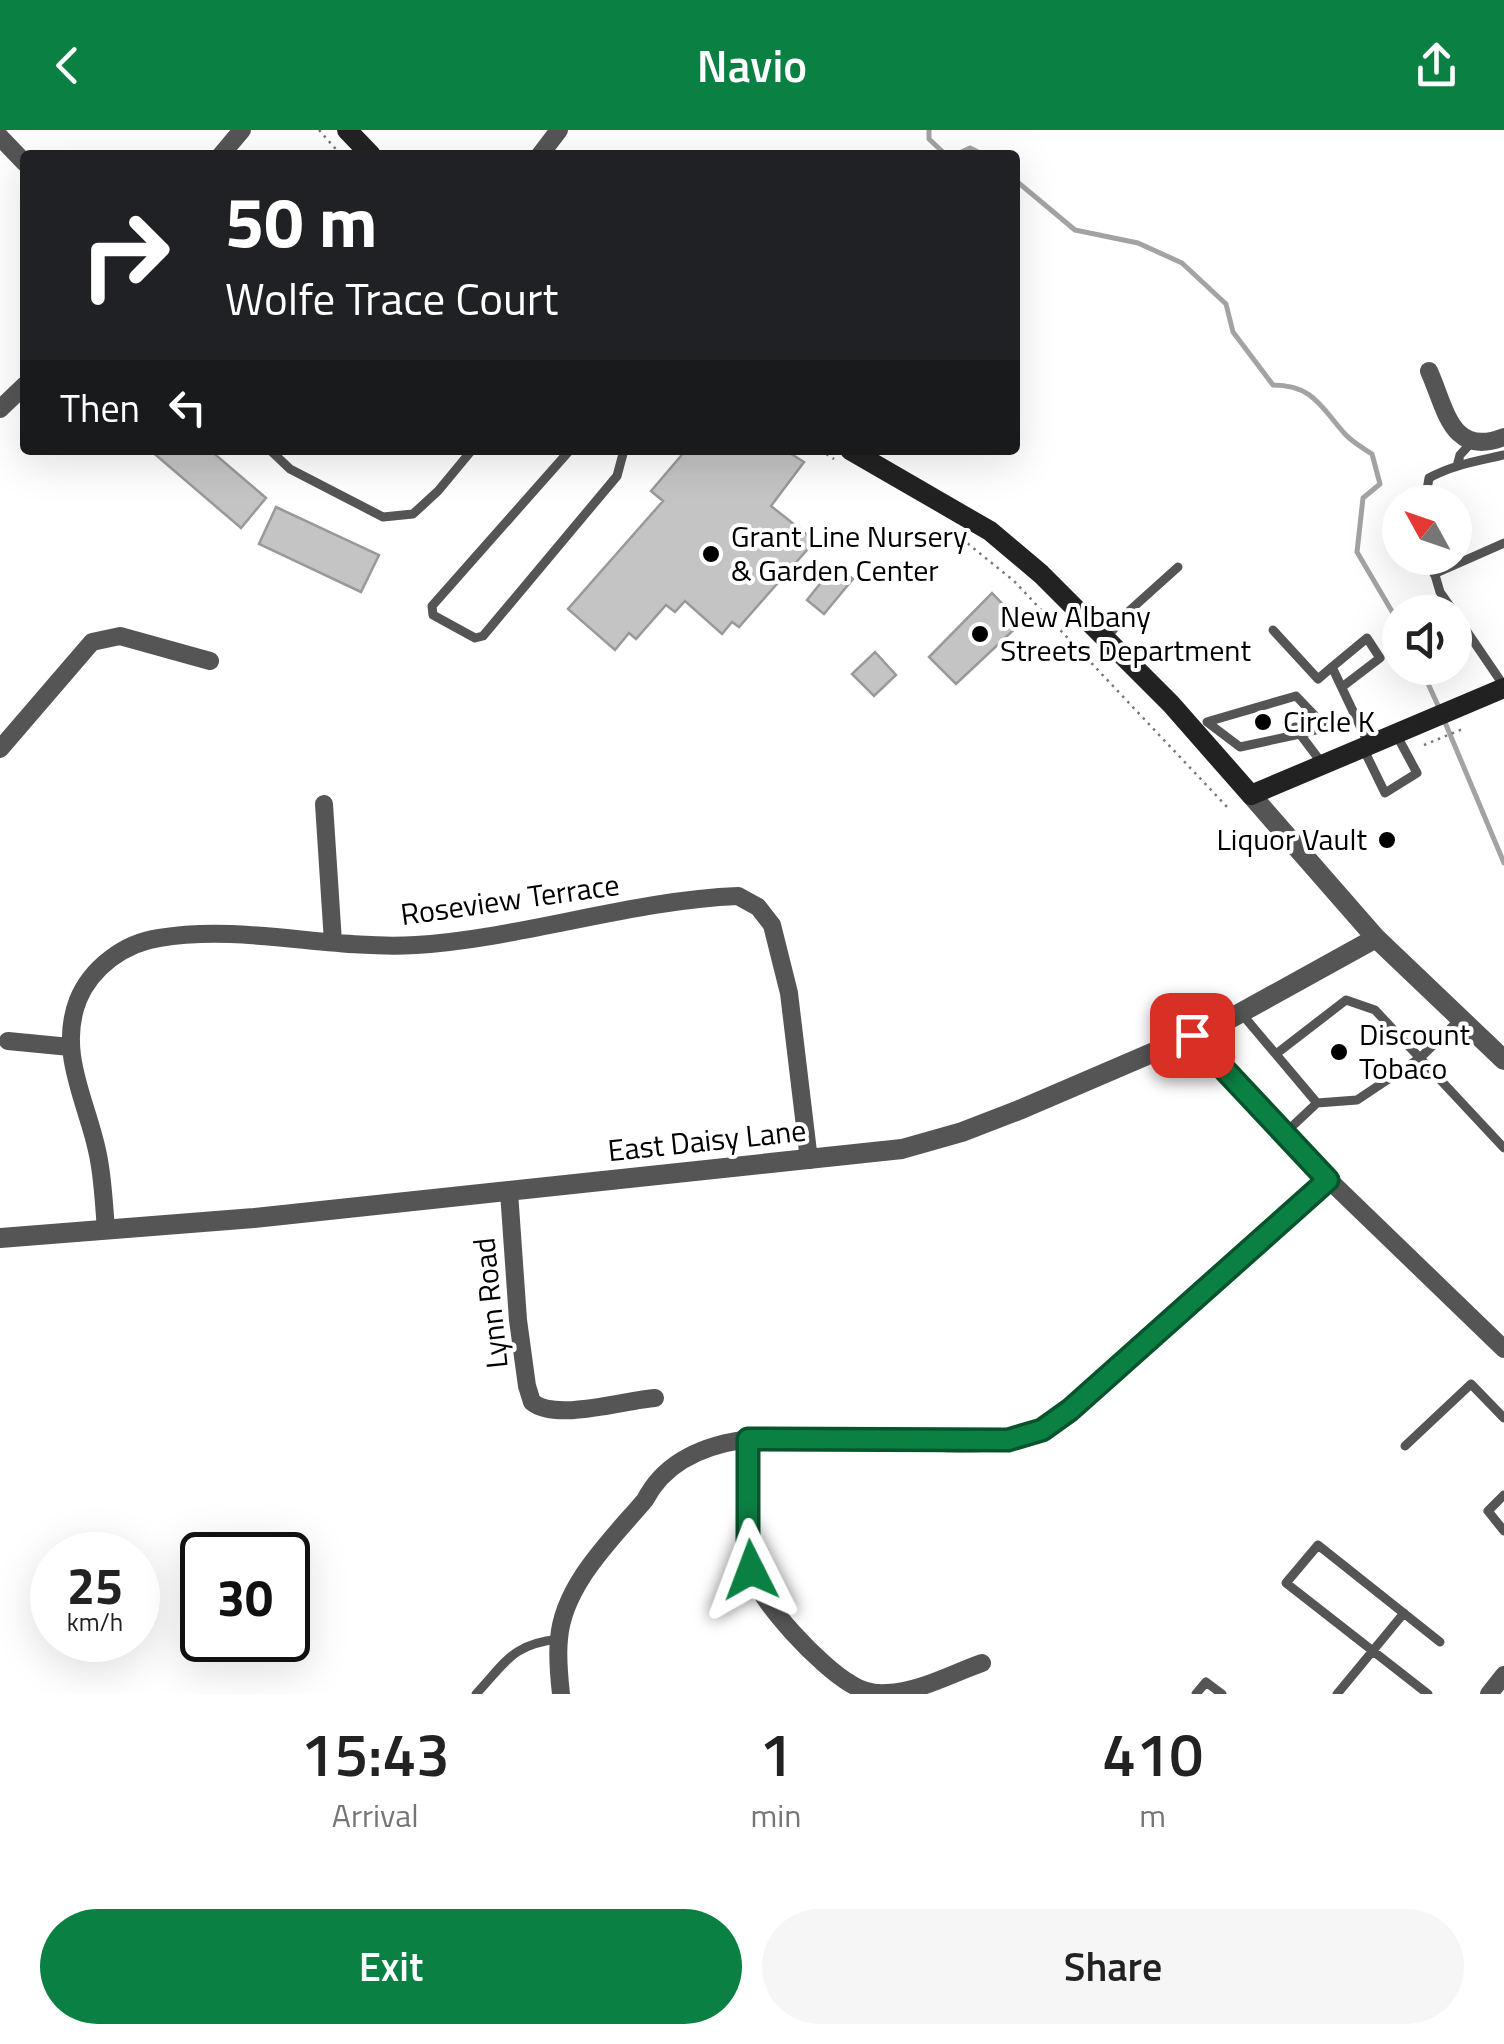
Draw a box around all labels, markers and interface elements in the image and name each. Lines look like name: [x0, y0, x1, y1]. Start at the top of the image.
text: Navio: [697, 31, 807, 99]
icon: back: [40, 38, 95, 93]
icon: share: [1409, 38, 1464, 93]
text: 50 m: [225, 168, 378, 274]
icon: right: [60, 190, 190, 320]
text: Wolfe Trace Court: [225, 264, 558, 332]
text: Then: [60, 379, 140, 437]
icon: left: [160, 380, 215, 435]
north arrow: [1382, 485, 1472, 575]
map controls: [1382, 485, 1472, 685]
place label: Grant Line Nursery & Garden Center: [731, 513, 967, 593]
marker: Grant Line Nursery & Garden Center: [700, 543, 722, 565]
place label: New Albany Streets Department: [1000, 593, 1251, 673]
button: sound: [1382, 595, 1472, 685]
marker: New Albany Streets Department: [969, 623, 991, 645]
place label: Circle K: [1283, 698, 1375, 744]
marker: Circle K: [1252, 711, 1274, 733]
place label: Liquor Vault: [1216, 816, 1367, 862]
marker: Liquor Vault: [1376, 829, 1398, 851]
street label: Roseview Terrace: [398, 861, 622, 937]
pin: [1150, 993, 1235, 1078]
icon: arrive: [1165, 1008, 1220, 1063]
place label: Discount Tobaco: [1359, 1011, 1471, 1091]
marker: Discount Tobaco: [1328, 1041, 1350, 1063]
street label: East Daisy Lane: [605, 1107, 808, 1173]
street label: Lynn Road: [460, 1235, 520, 1371]
position arrow: [699, 1518, 803, 1622]
speed limit sign: 30: [180, 1532, 310, 1662]
text: 25: [67, 1547, 123, 1623]
text: km/h: [67, 1603, 123, 1641]
text: 15:43: [301, 1708, 450, 1799]
text: 1: [759, 1708, 793, 1799]
text: 410: [1102, 1708, 1203, 1799]
text: Arrival: [332, 1791, 419, 1839]
text: min: [750, 1791, 801, 1839]
text: m: [1139, 1791, 1166, 1839]
button: Exit: [40, 1909, 742, 2024]
button: Share: [762, 1909, 1464, 2024]

